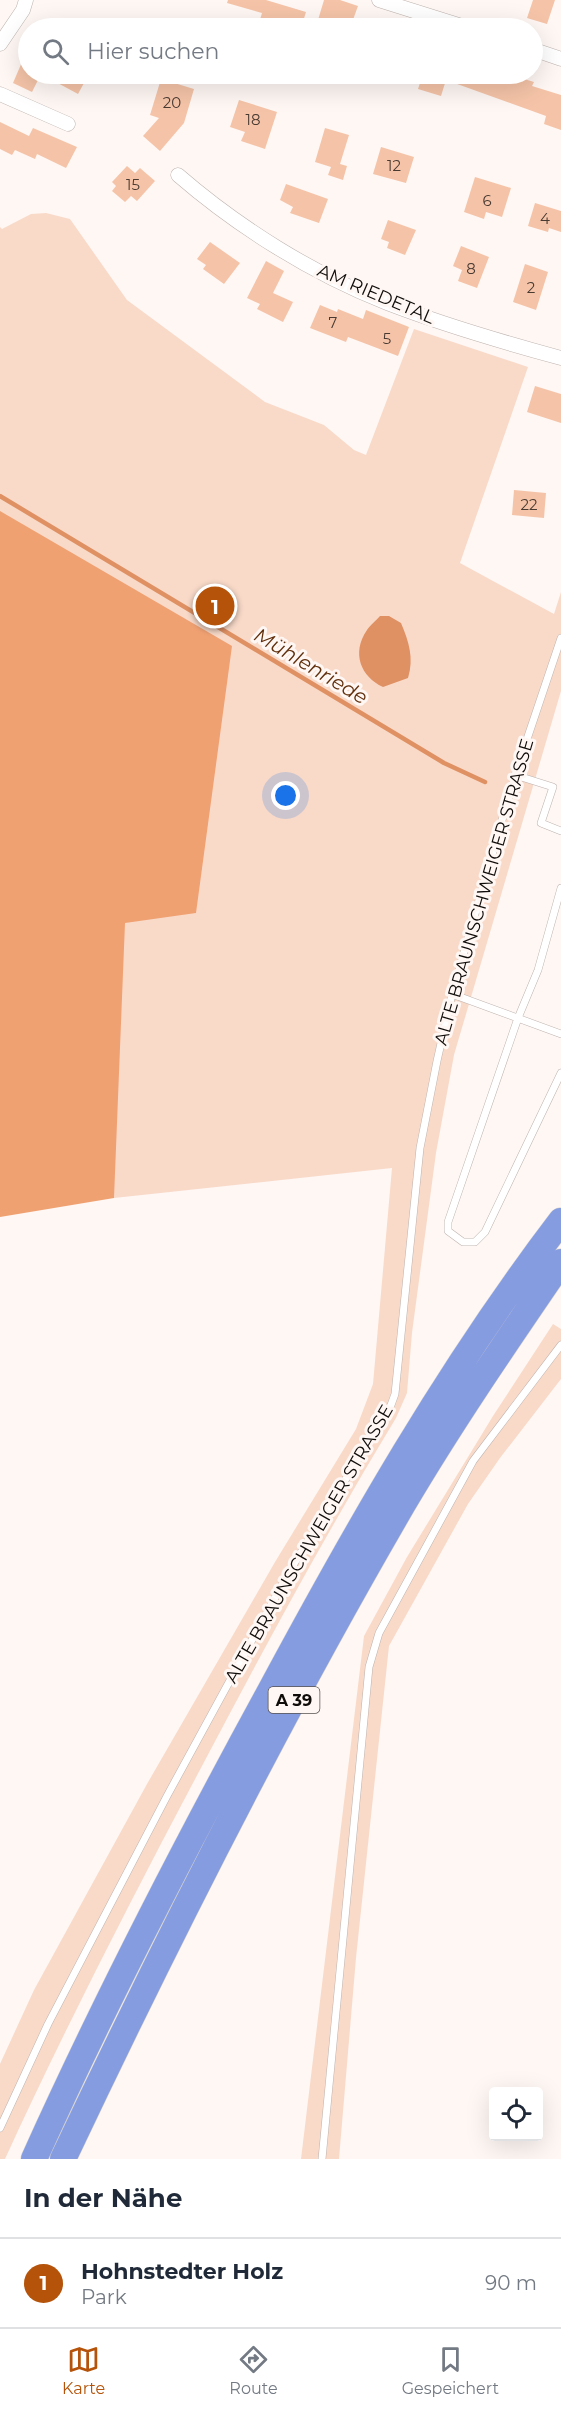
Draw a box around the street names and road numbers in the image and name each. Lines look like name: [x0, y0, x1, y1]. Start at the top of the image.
street label: AM RIEDETAL: [314, 259, 438, 329]
street label: ALTE BRAUNSCHWEIGER STRASSE: [430, 736, 538, 1048]
street label: ALTE BRAUNSCHWEIGER STRASSE: [220, 1401, 398, 1687]
road number: A 39: [268, 1687, 320, 1713]

